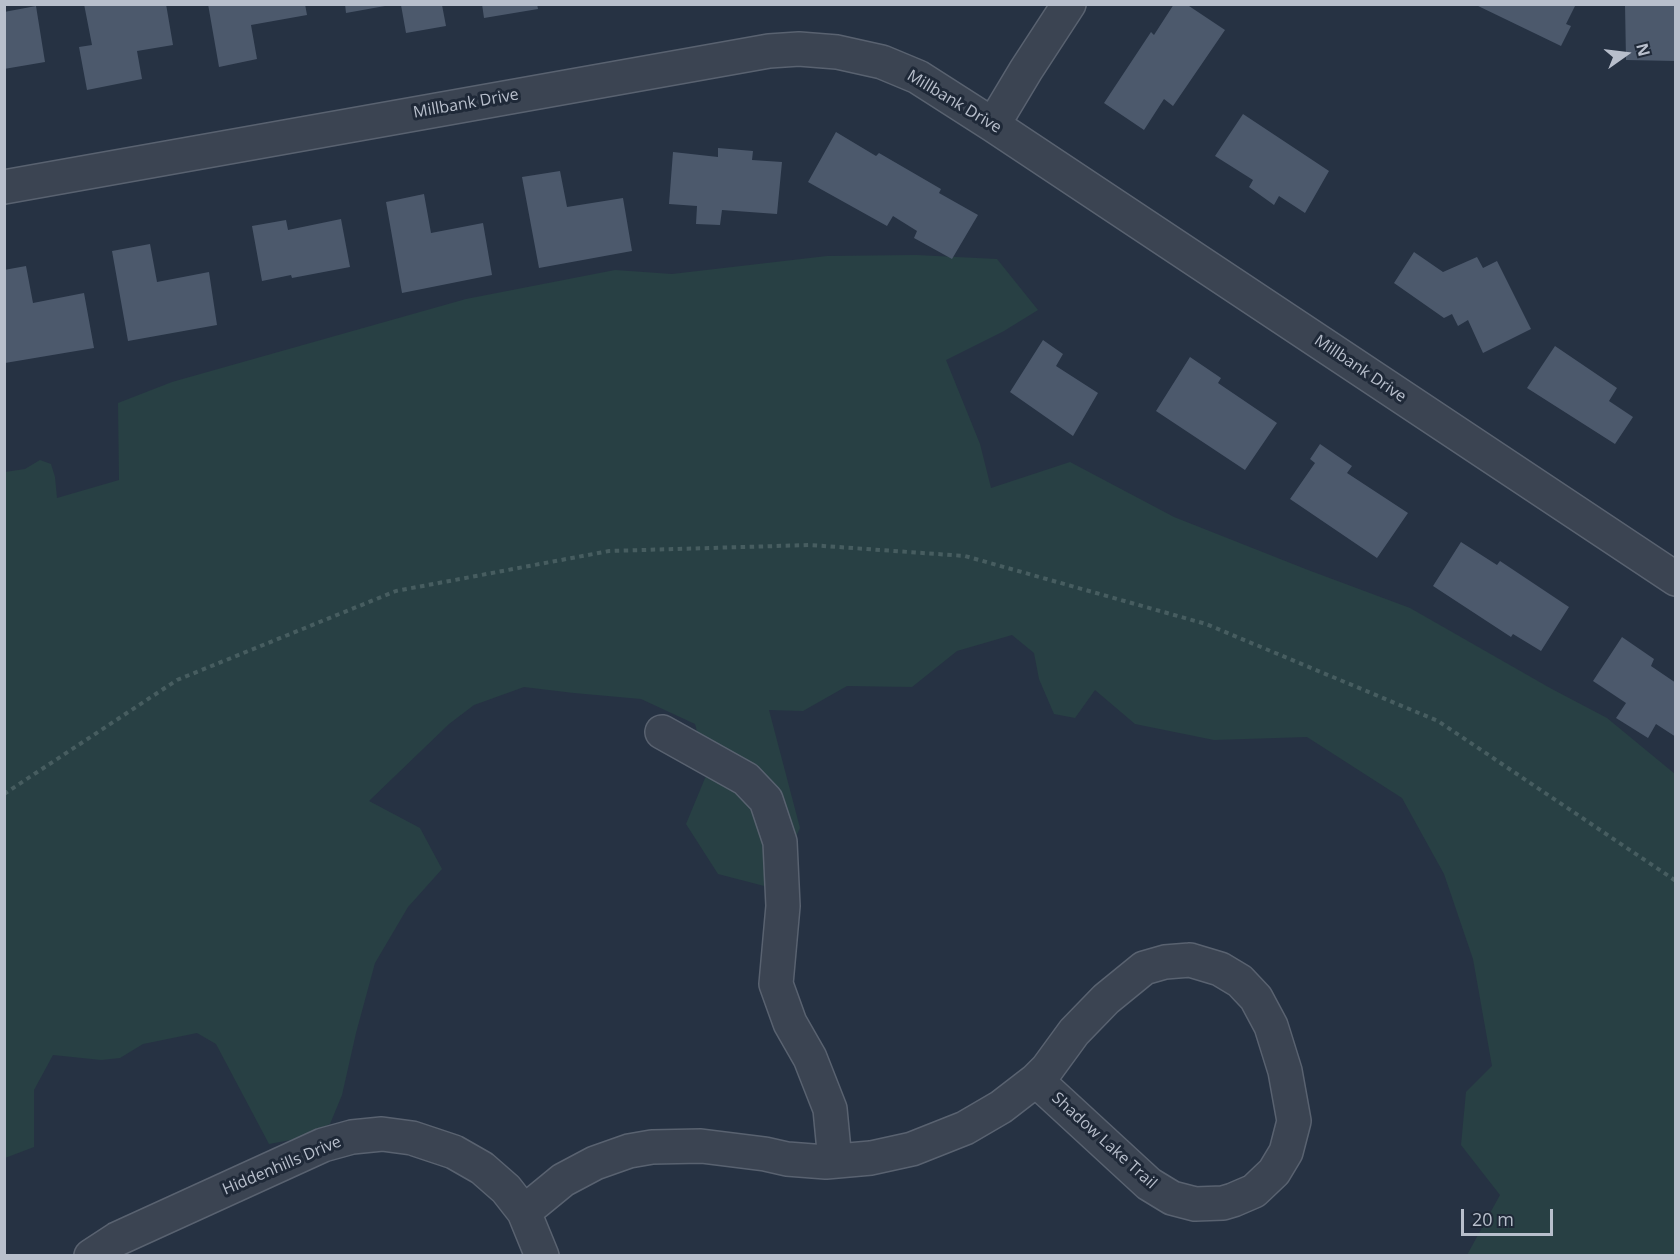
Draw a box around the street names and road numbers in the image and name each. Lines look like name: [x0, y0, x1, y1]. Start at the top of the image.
street label: Millbank Drive: [903, 66, 1005, 138]
street label: Millbank Drive: [412, 85, 520, 123]
street label: Millbank Drive: [1310, 331, 1410, 407]
street label: Shadow Lake Trail: [1048, 1089, 1160, 1193]
street label: Hiddenhills Drive: [220, 1132, 344, 1200]

